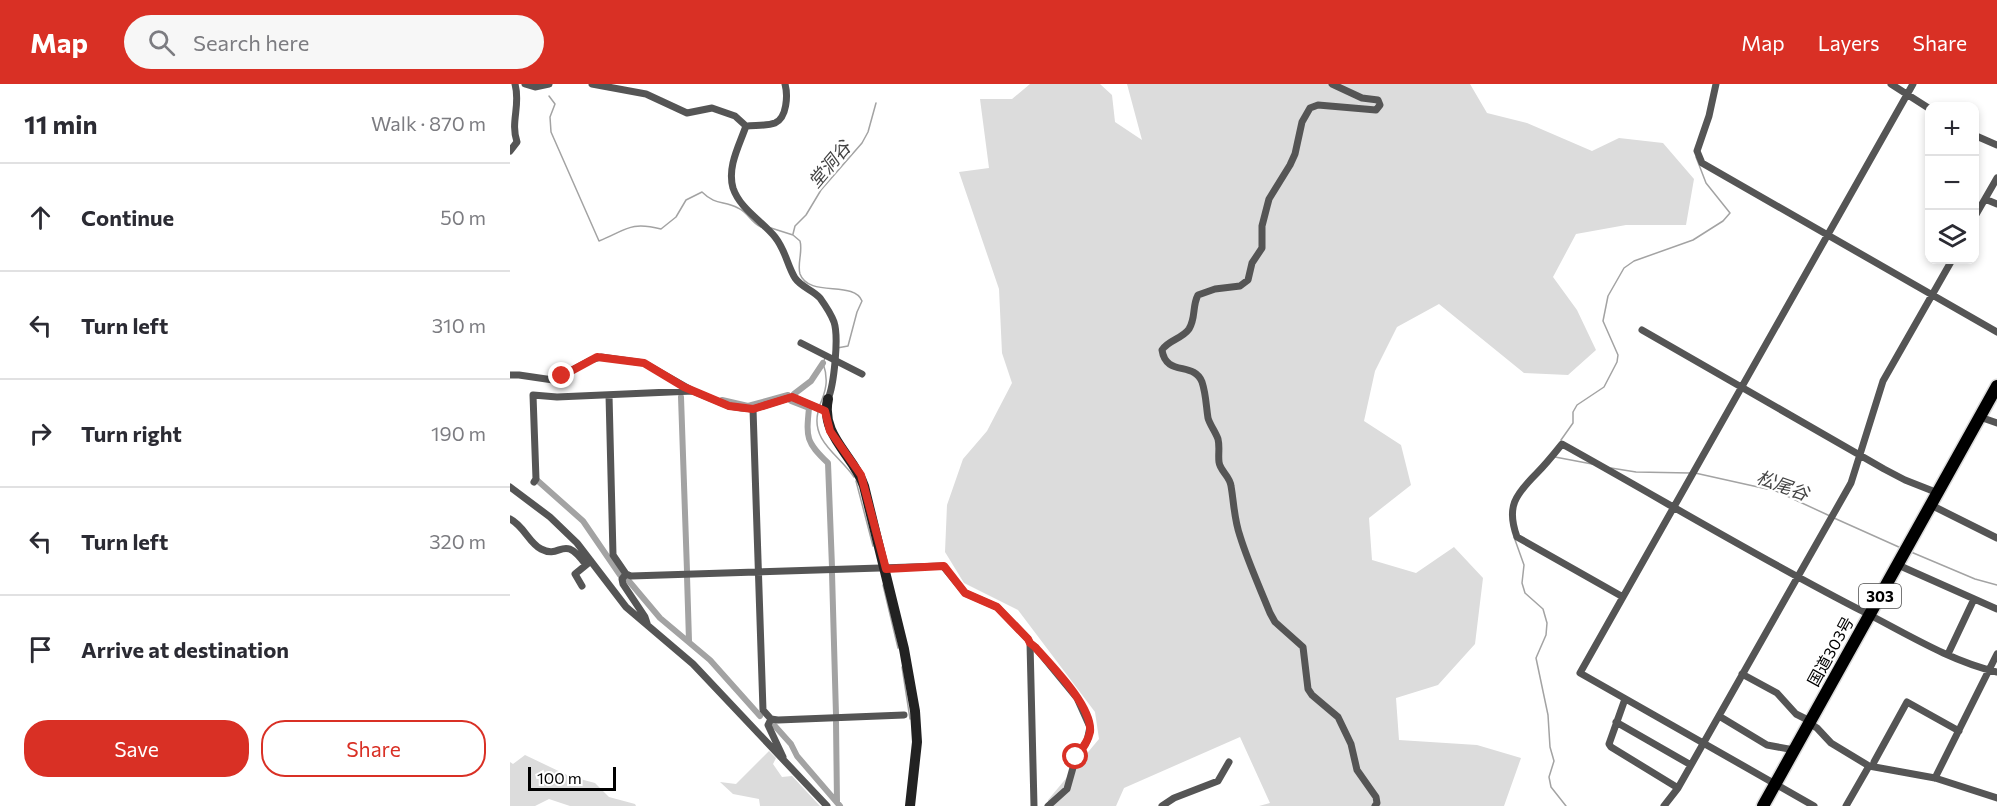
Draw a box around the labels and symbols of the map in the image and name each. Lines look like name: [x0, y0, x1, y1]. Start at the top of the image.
water label: 堂洞谷: [803, 135, 856, 192]
route end: [548, 362, 574, 388]
water label: 松尾谷: [1754, 465, 1814, 505]
road number: 303: [1859, 584, 1901, 608]
street label: 国道303号: [1803, 613, 1857, 689]
route start: [1062, 743, 1088, 769]
scale bar: [528, 764, 616, 792]

